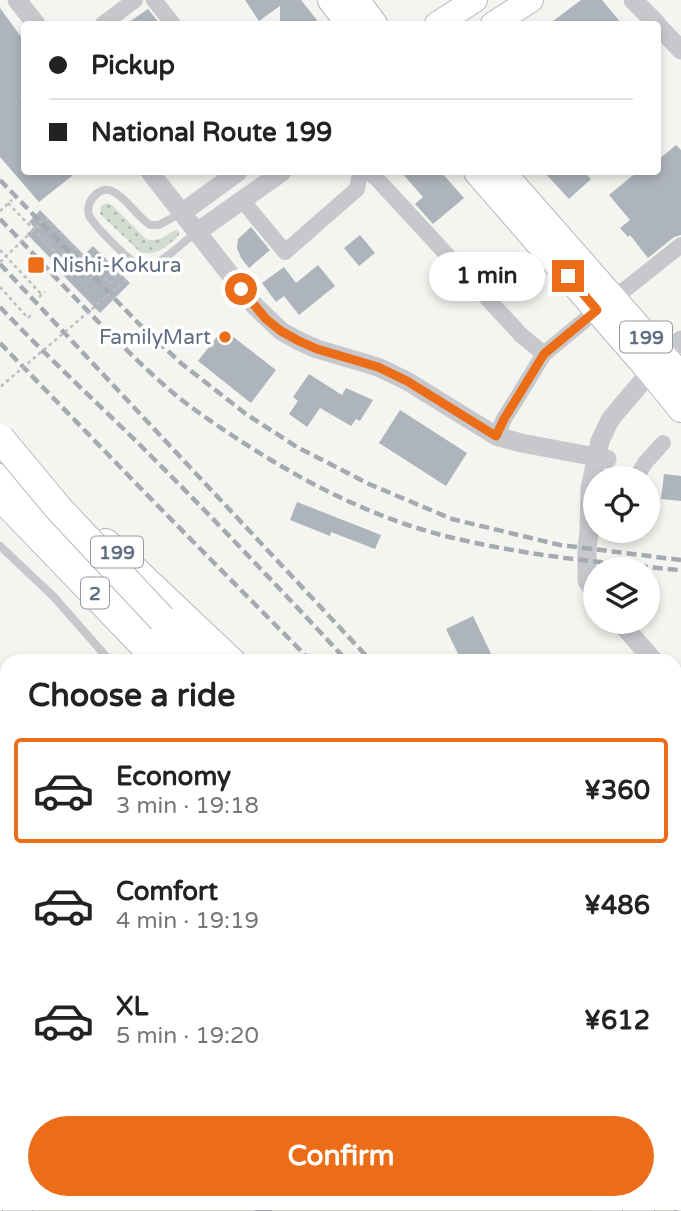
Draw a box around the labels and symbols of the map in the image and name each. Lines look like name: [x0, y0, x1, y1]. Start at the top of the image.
callout: 1 min: [428, 252, 544, 300]
place label: Nishi-Kokura: [52, 253, 181, 278]
marker: Nishi-Kokura: [26, 255, 46, 275]
route end: [552, 260, 584, 292]
route start: [225, 273, 257, 305]
road number: 199: [620, 322, 672, 352]
place label: FamilyMart: [99, 325, 211, 350]
marker: FamilyMart: [217, 329, 233, 345]
road number: 199: [91, 537, 143, 568]
road number: 2: [81, 578, 109, 608]

